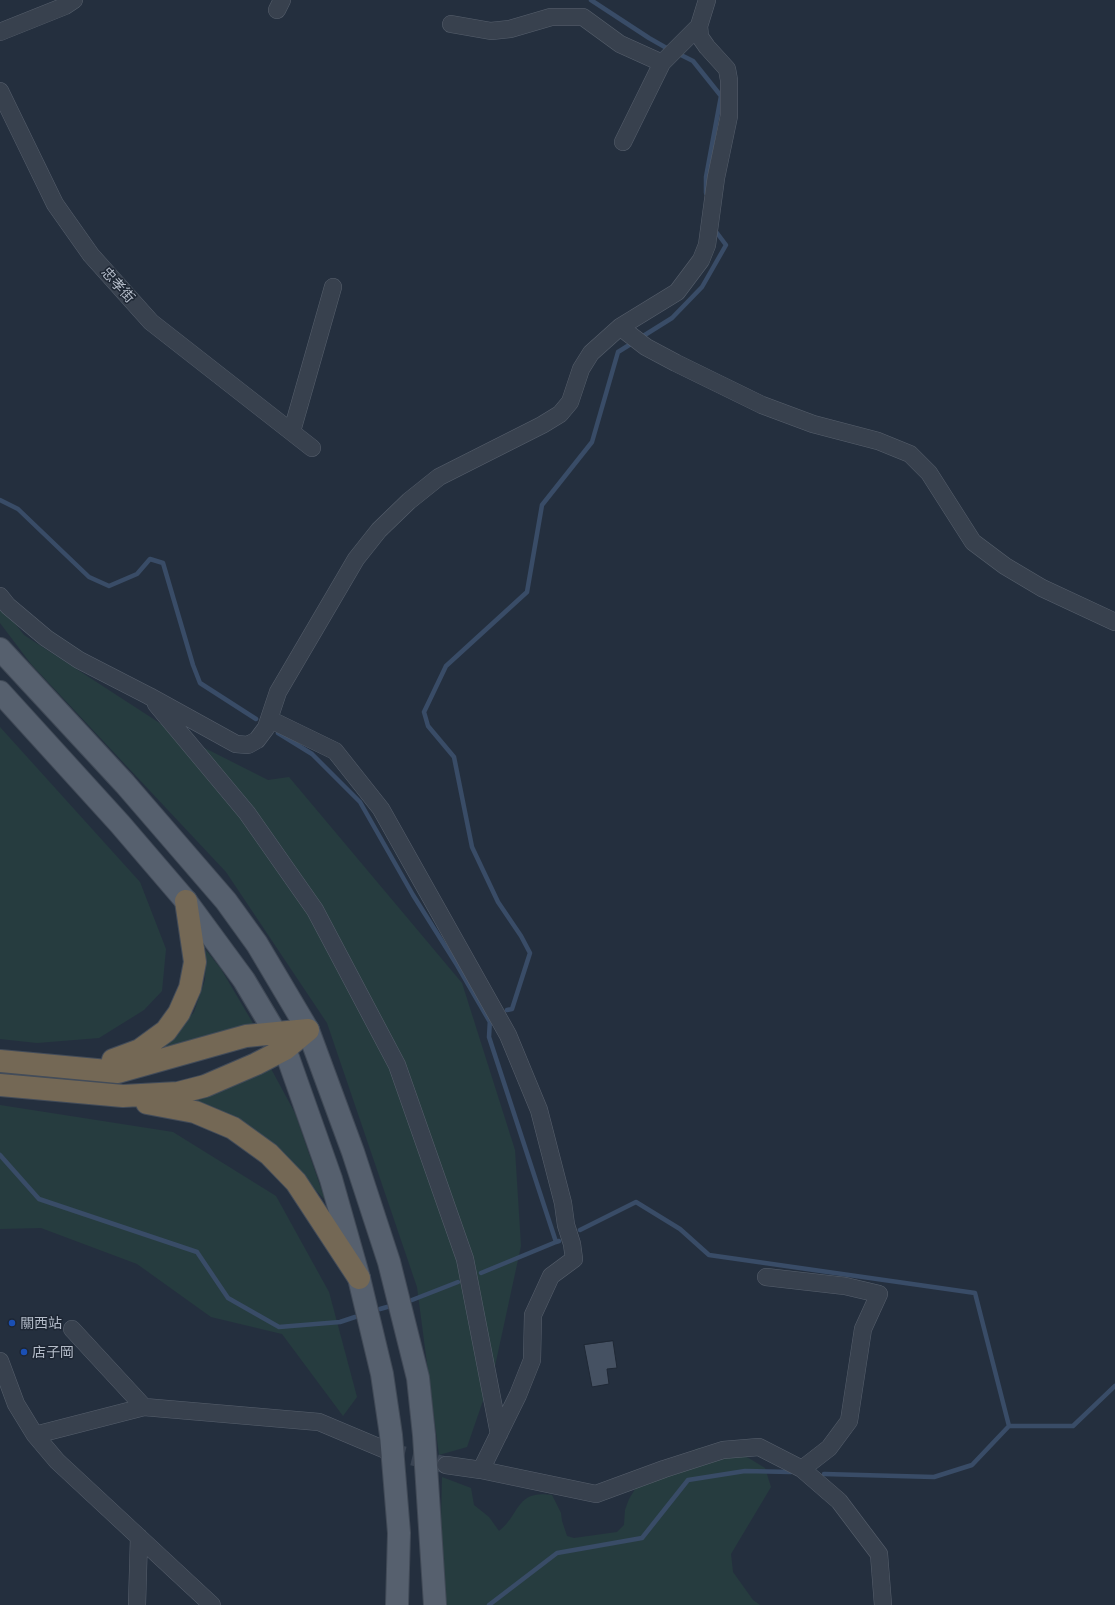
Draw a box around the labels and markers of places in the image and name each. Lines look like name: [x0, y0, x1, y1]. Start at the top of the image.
place label: 關西站: [20, 1315, 62, 1331]
marker: 關西站: [7, 1318, 17, 1328]
place label: 店子岡: [32, 1344, 74, 1360]
marker: 店子岡: [19, 1347, 29, 1357]

